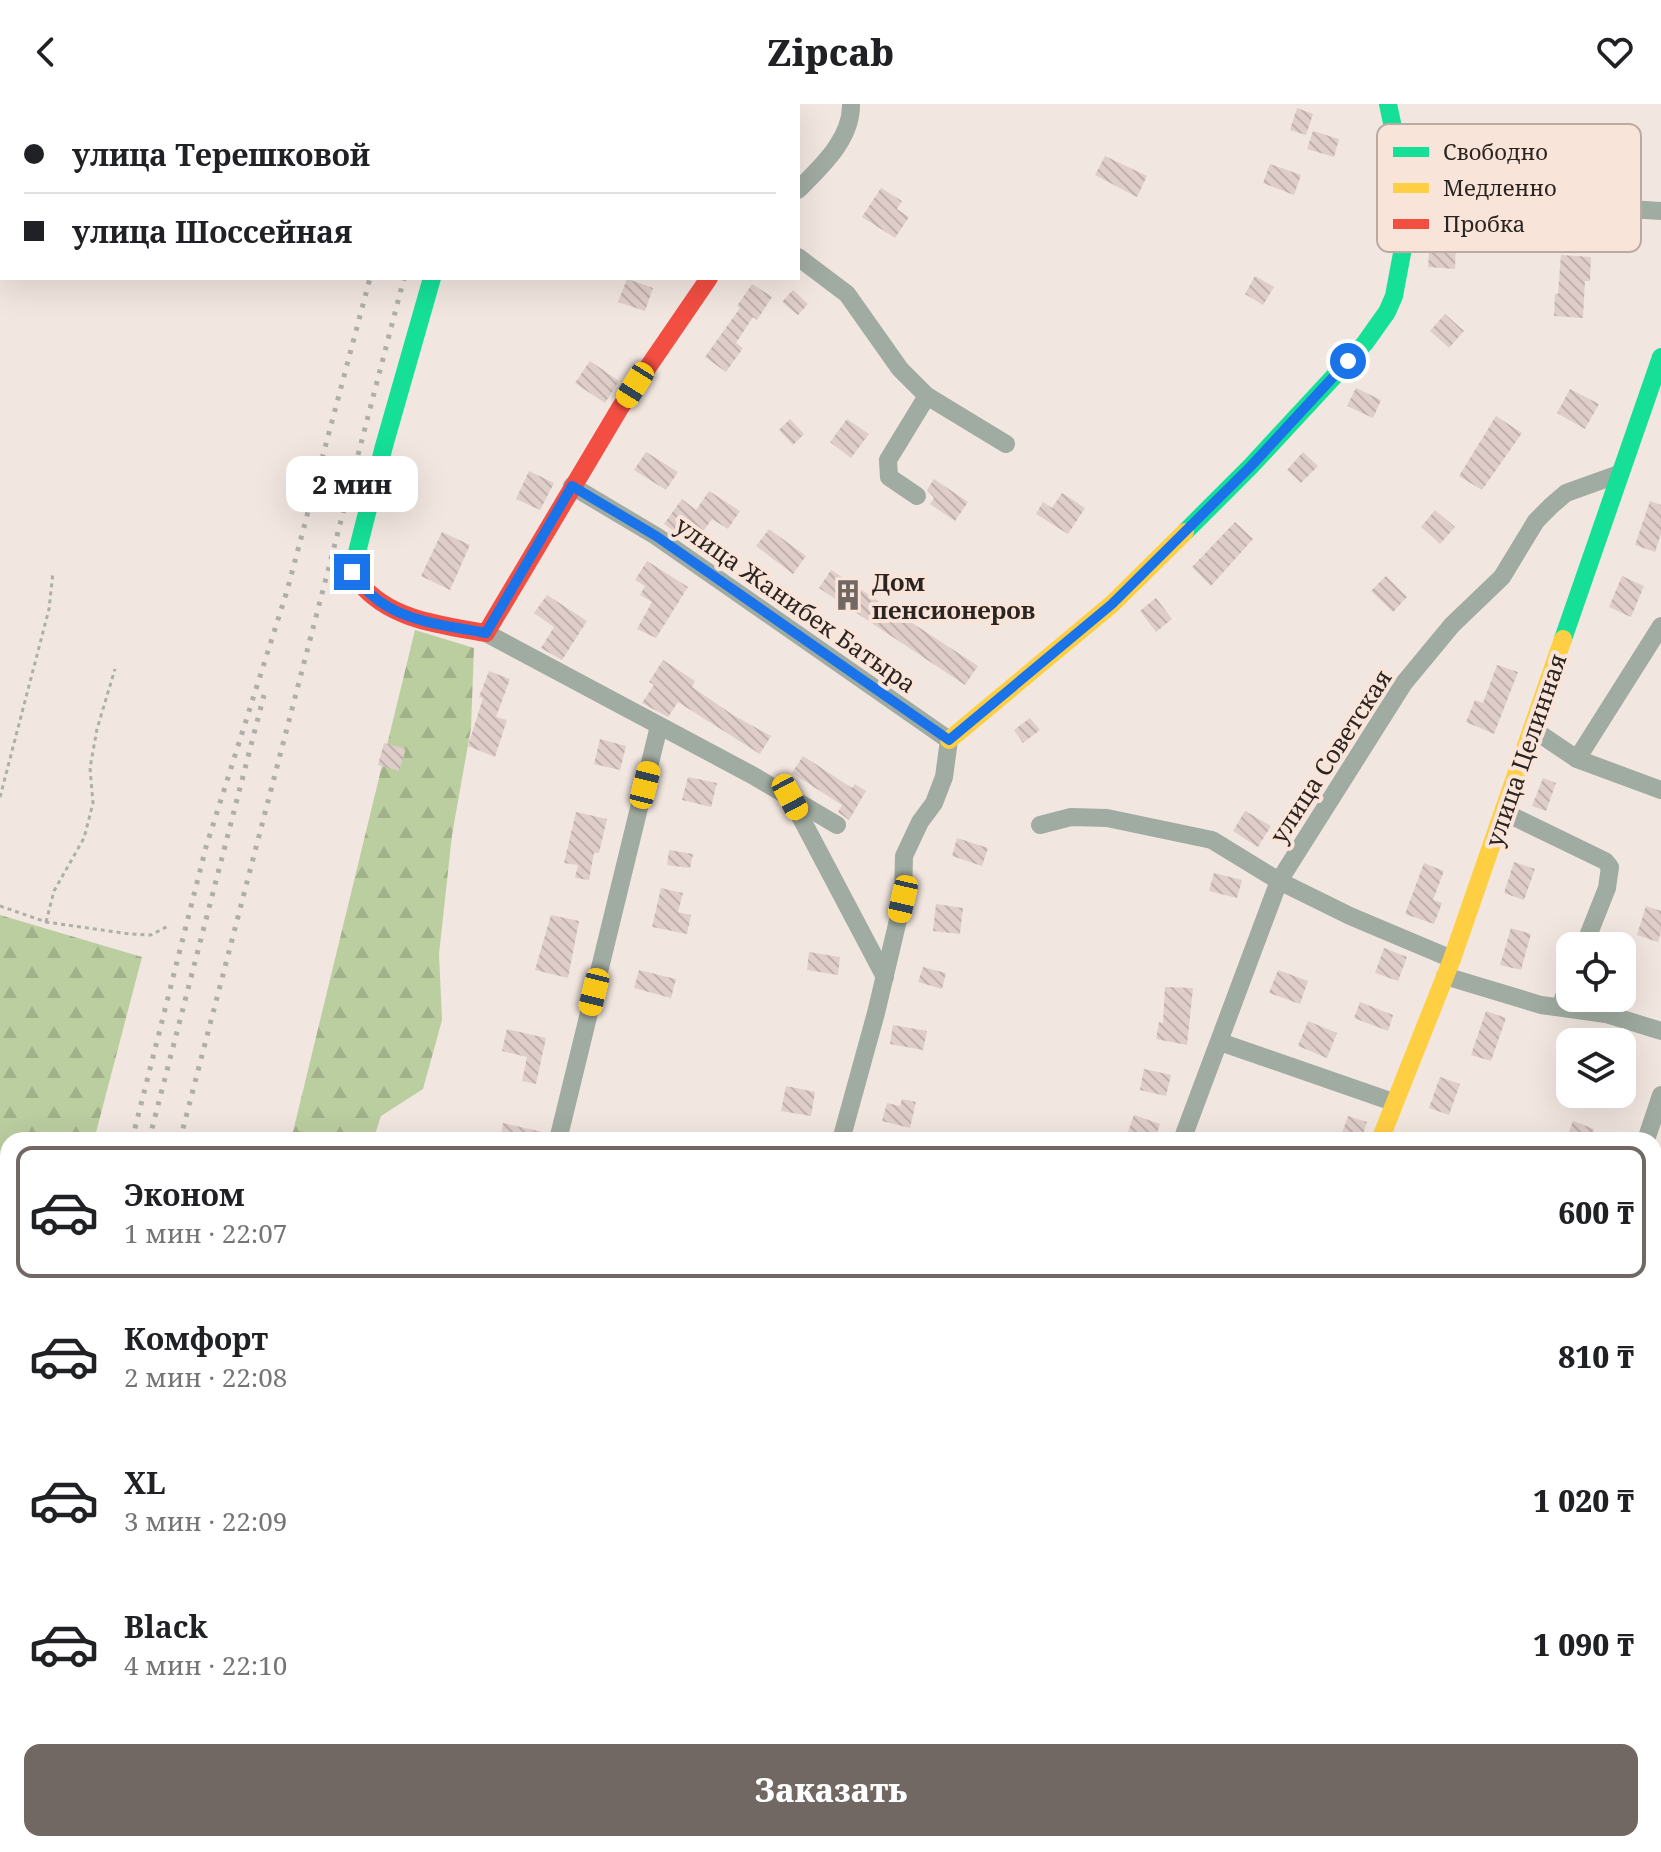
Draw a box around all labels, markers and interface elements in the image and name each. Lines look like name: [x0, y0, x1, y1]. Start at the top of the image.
text: Zipcab: [767, 28, 894, 77]
icon: back: [24, 30, 68, 74]
icon: heart: [1593, 30, 1637, 74]
legend: [1377, 124, 1641, 252]
text: улица Терешковой: [72, 134, 370, 175]
text: Свободно: [1443, 136, 1548, 166]
text: Медленно: [1443, 172, 1557, 202]
text: Пробка: [1443, 208, 1525, 238]
text: улица Шоссейная: [72, 211, 352, 252]
route start: [1330, 343, 1366, 379]
car: [612, 358, 658, 412]
callout: 2 мин: [286, 456, 418, 512]
text: 2 мин: [312, 466, 392, 502]
street label: улица Жанибек Батыра: [669, 508, 923, 700]
route end: [334, 554, 370, 590]
place label: Дом пенсионеров: [872, 565, 1035, 626]
building icon: Дом пенсионеров: [831, 578, 865, 612]
street label: улица Целинная: [1476, 649, 1574, 851]
street label: улица Советская: [1261, 663, 1399, 849]
car: [628, 759, 662, 811]
car: [768, 770, 812, 824]
car: [886, 873, 920, 925]
map controls: [1556, 932, 1636, 1108]
button: locate: [1556, 932, 1636, 1012]
car: [577, 966, 611, 1018]
button: layers: [1556, 1028, 1636, 1108]
text: Эконом: [124, 1174, 244, 1215]
icon: car: [28, 1176, 100, 1248]
text: 600 ₸: [1558, 1192, 1634, 1233]
text: 1 мин · 22:07: [124, 1215, 287, 1251]
text: Комфорт: [124, 1318, 268, 1359]
icon: car: [28, 1320, 100, 1392]
text: 810 ₸: [1558, 1336, 1634, 1377]
text: 2 мин · 22:08: [124, 1359, 287, 1395]
text: XL: [124, 1462, 166, 1503]
icon: car: [28, 1464, 100, 1536]
text: 1 020 ₸: [1533, 1480, 1634, 1521]
text: 3 мин · 22:09: [124, 1503, 287, 1539]
text: Black: [124, 1606, 208, 1647]
icon: car: [28, 1608, 100, 1680]
text: 1 090 ₸: [1533, 1624, 1634, 1665]
text: 4 мин · 22:10: [124, 1647, 287, 1683]
button: Заказать: [24, 1744, 1638, 1836]

